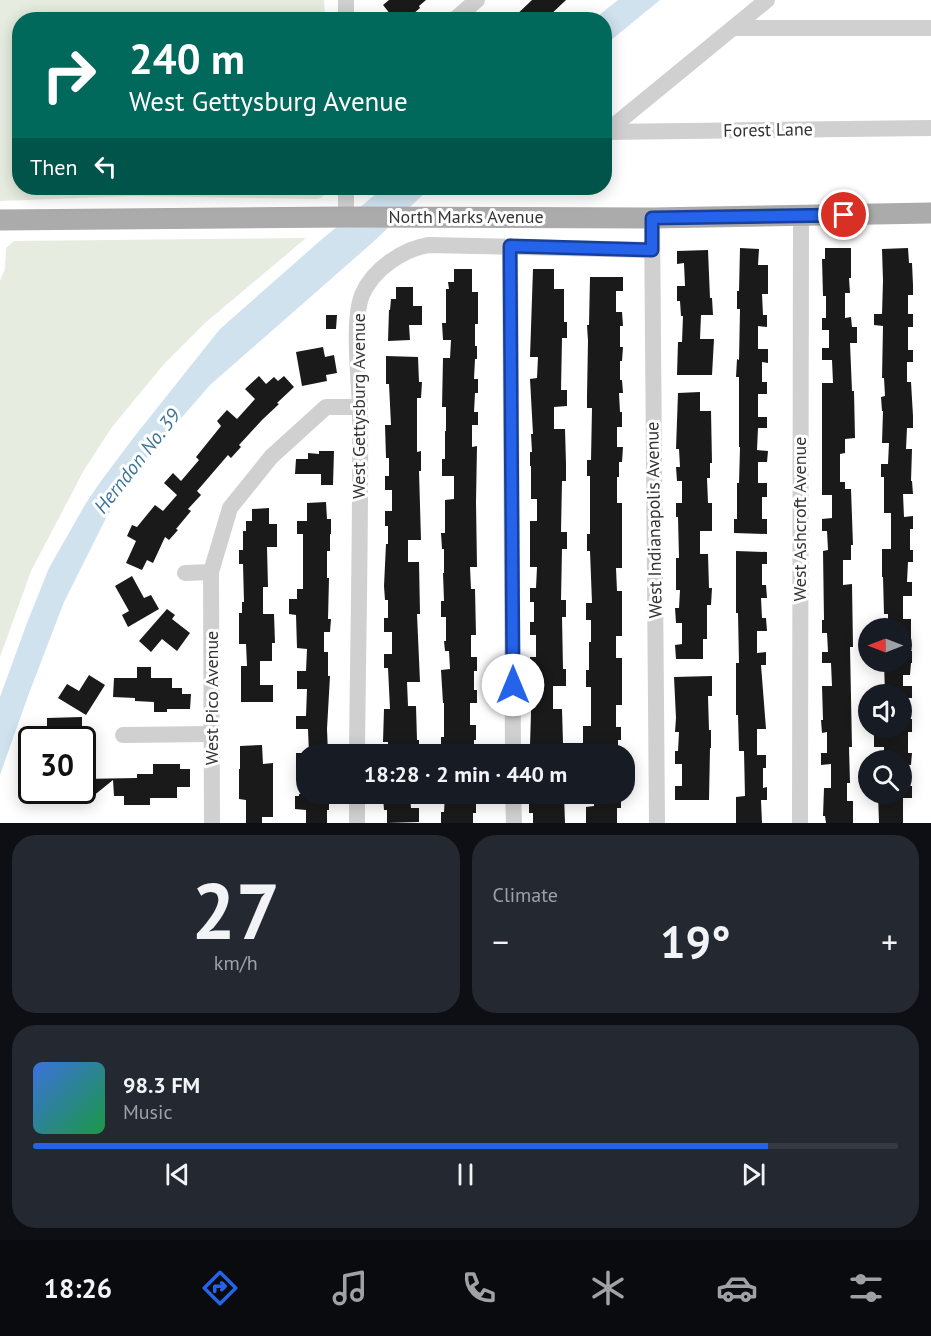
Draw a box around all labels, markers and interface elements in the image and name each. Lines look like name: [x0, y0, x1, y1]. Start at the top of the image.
text: 240 m: [129, 31, 245, 86]
icon: right: [30, 36, 108, 114]
text: West Gettysburg Avenue: [129, 84, 408, 118]
street label: Forest Lane: [723, 117, 813, 142]
icon: left: [89, 150, 122, 183]
text: Then: [30, 153, 77, 181]
pin: [818, 189, 869, 240]
icon: arrive: [827, 198, 860, 231]
street label: North Marks Avenue: [388, 205, 544, 228]
street label: West Gettysburg Avenue: [347, 313, 370, 499]
water label: Herndon No. 39: [88, 403, 186, 519]
street label: West Indianapolis Avenue: [640, 422, 667, 618]
street label: West Ashcroft Avenue: [788, 437, 811, 601]
north arrow: [858, 618, 912, 672]
map controls: [858, 618, 912, 804]
street label: West Pico Avenue: [200, 631, 223, 765]
position arrow: [481, 653, 545, 717]
button: sound: [858, 684, 912, 738]
speed limit sign: 30: [18, 726, 96, 804]
button: search: [858, 750, 912, 804]
text: 18:28 · 2 min · 440 m: [364, 760, 567, 788]
text: 27: [192, 860, 280, 961]
text: Climate: [493, 882, 558, 908]
text: 19°: [660, 912, 731, 970]
text: −: [493, 920, 509, 963]
text: +: [881, 920, 898, 963]
text: km/h: [214, 950, 258, 976]
text: 98.3 FM: [123, 1071, 200, 1099]
text: Music: [123, 1099, 172, 1125]
icon: previous: [161, 1158, 194, 1191]
icon: pause: [449, 1158, 482, 1191]
icon: next: [737, 1158, 770, 1191]
icon: directions: [199, 1267, 241, 1309]
icon: music: [329, 1267, 371, 1309]
icon: phone: [458, 1267, 500, 1309]
icon: climate: [587, 1267, 629, 1309]
icon: car: [716, 1267, 758, 1309]
icon: filters: [845, 1267, 887, 1309]
text: 18:26: [44, 1271, 112, 1305]

